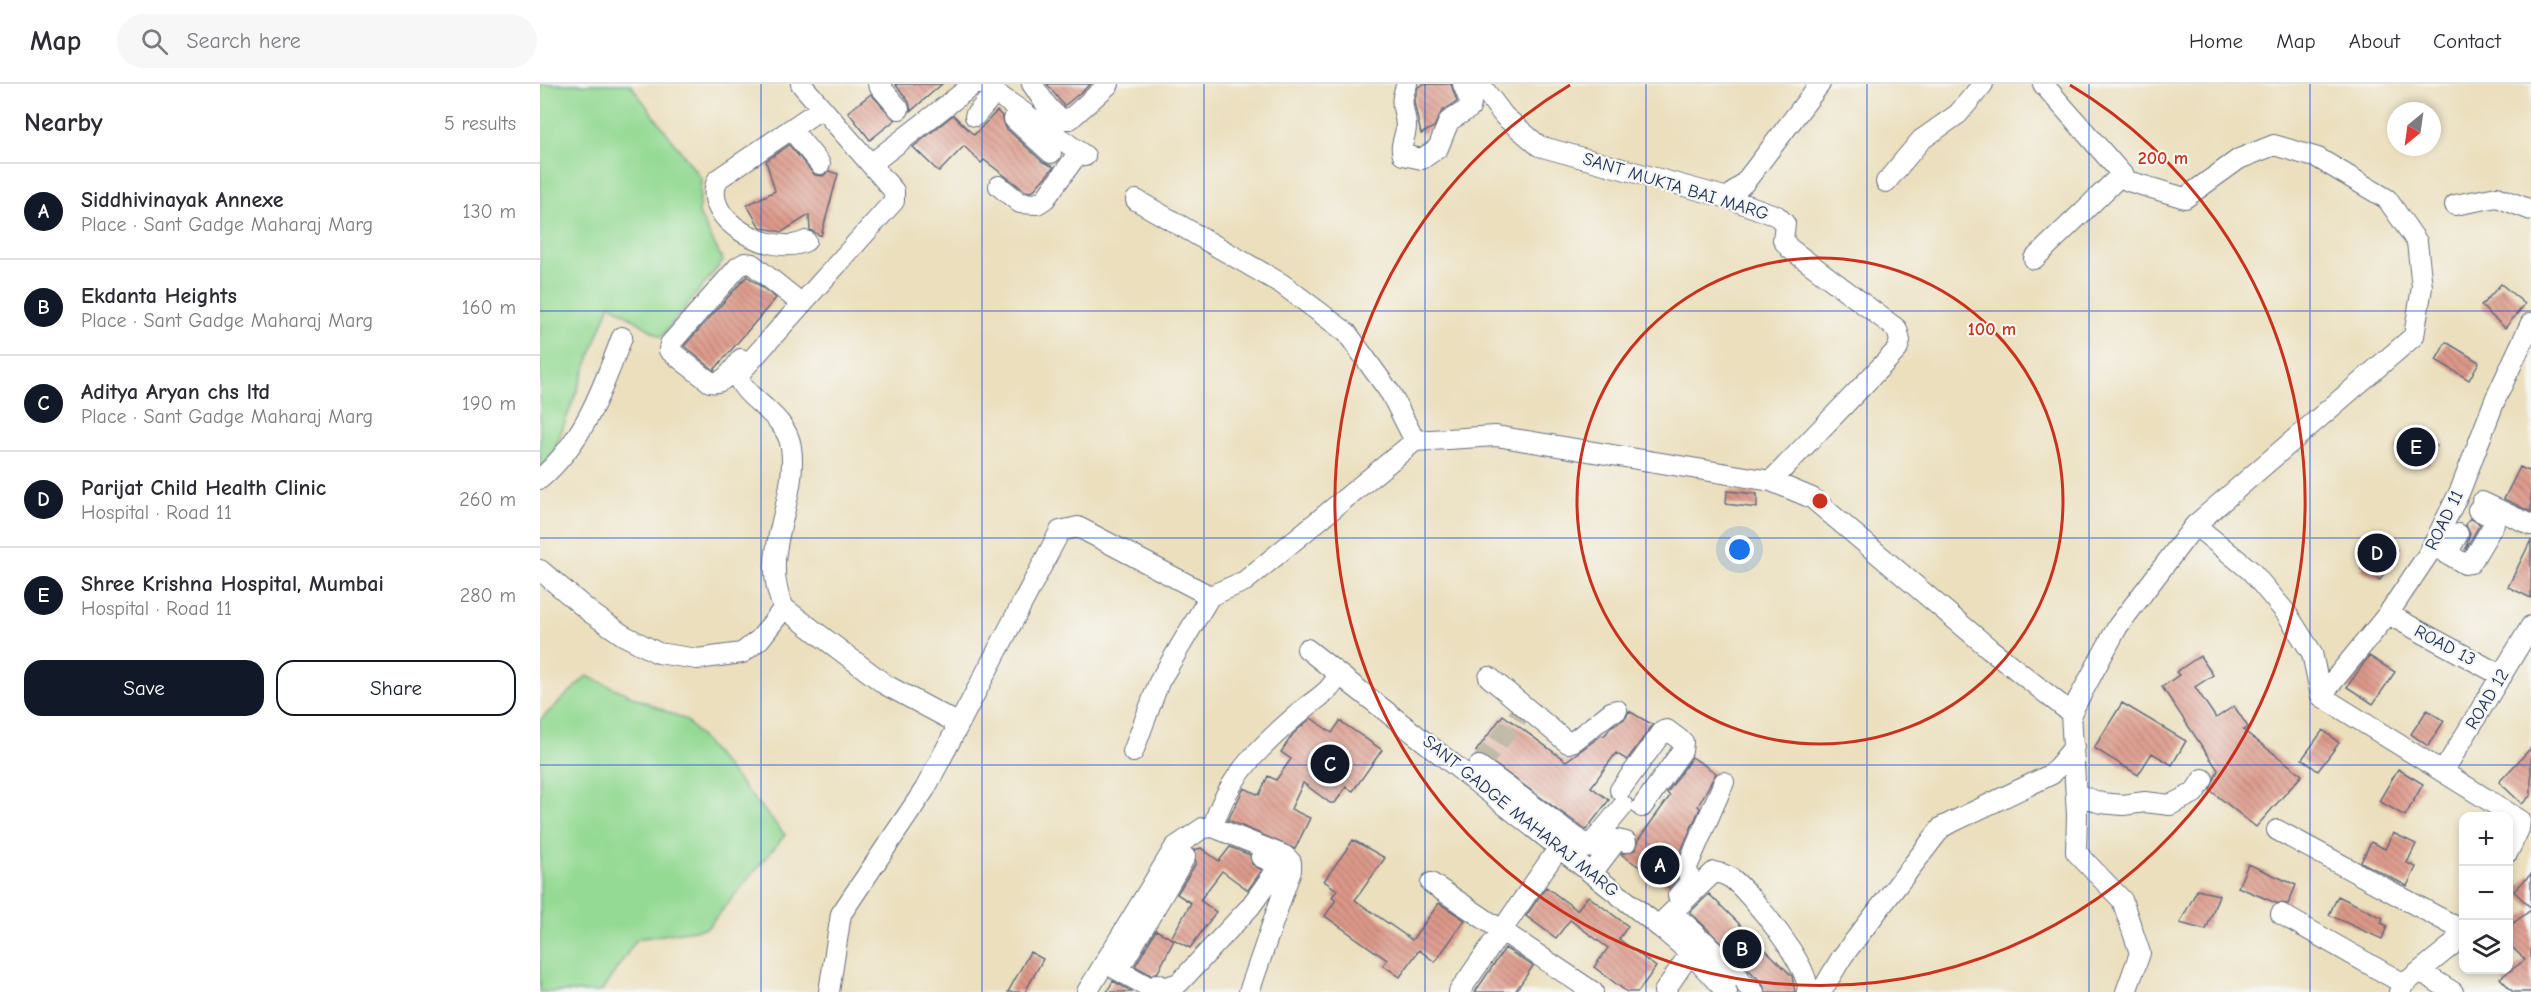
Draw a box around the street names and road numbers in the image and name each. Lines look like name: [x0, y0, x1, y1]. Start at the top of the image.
street label: SANT MUKTA BAI MARG: [1580, 148, 1771, 225]
street label: ROAD 11: [2421, 487, 2468, 554]
street label: ROAD 13: [2411, 621, 2479, 670]
street label: ROAD 12: [2461, 665, 2514, 733]
street label: SANT GADGE MAHARAJ MARG: [1419, 731, 1623, 902]

